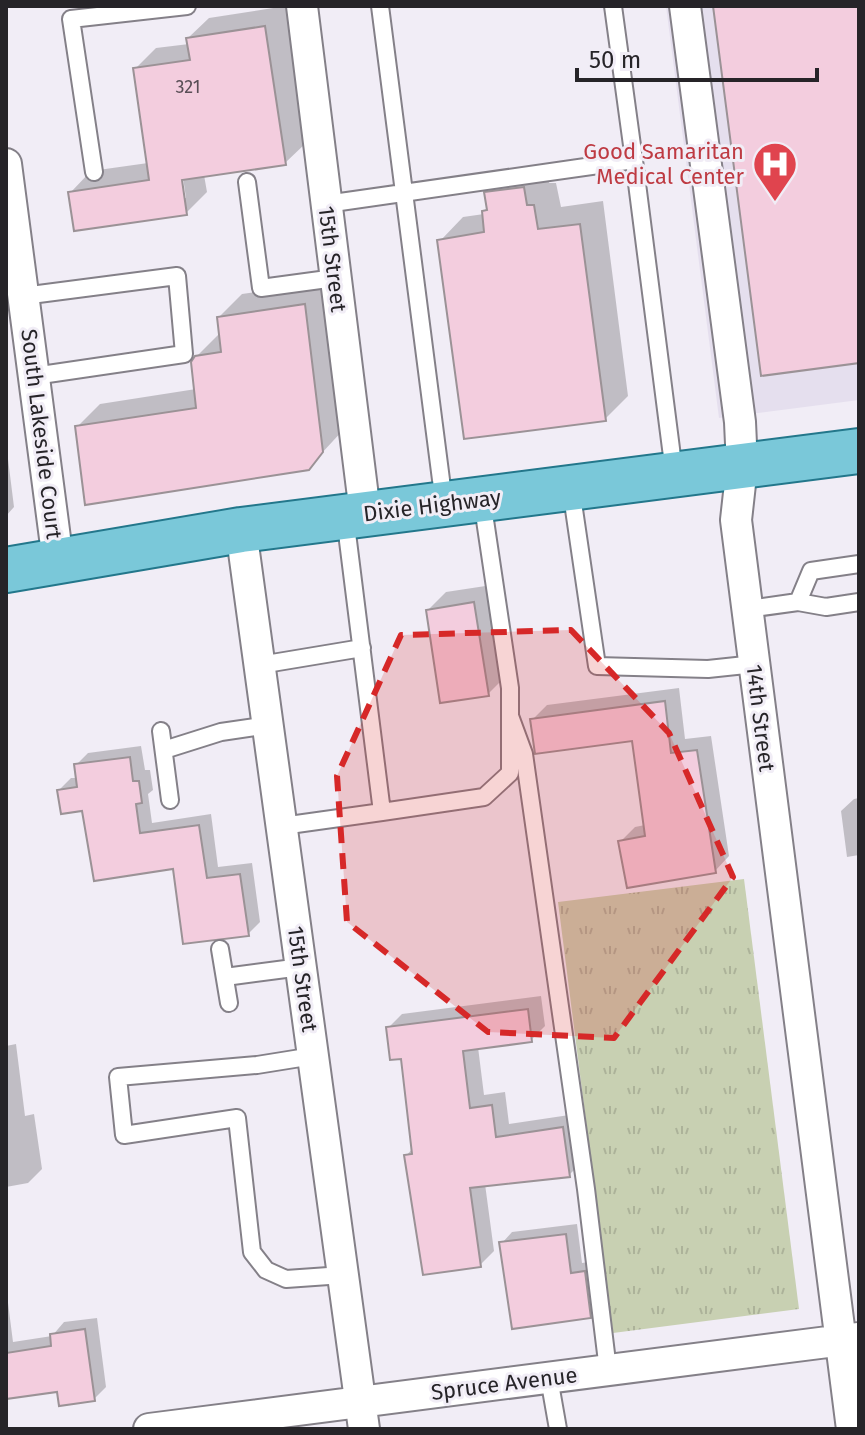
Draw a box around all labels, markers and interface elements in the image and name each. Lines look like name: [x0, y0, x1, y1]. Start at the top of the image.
scale bar: [577, 32, 817, 82]
text: 50 m: [589, 46, 641, 74]
house number: 321: [175, 76, 201, 98]
place label: Good Samaritan Medical Center: [583, 138, 744, 190]
hospital icon: Good Samaritan Medical Center: [751, 140, 799, 203]
street label: 15th Street: [313, 204, 352, 314]
street label: South Lakeside Court: [15, 327, 68, 541]
street label: Dixie Highway: [362, 484, 503, 527]
street label: 14th Street: [741, 663, 780, 773]
street label: 15th Street: [282, 924, 323, 1034]
street label: Spruce Avenue: [429, 1361, 579, 1406]

